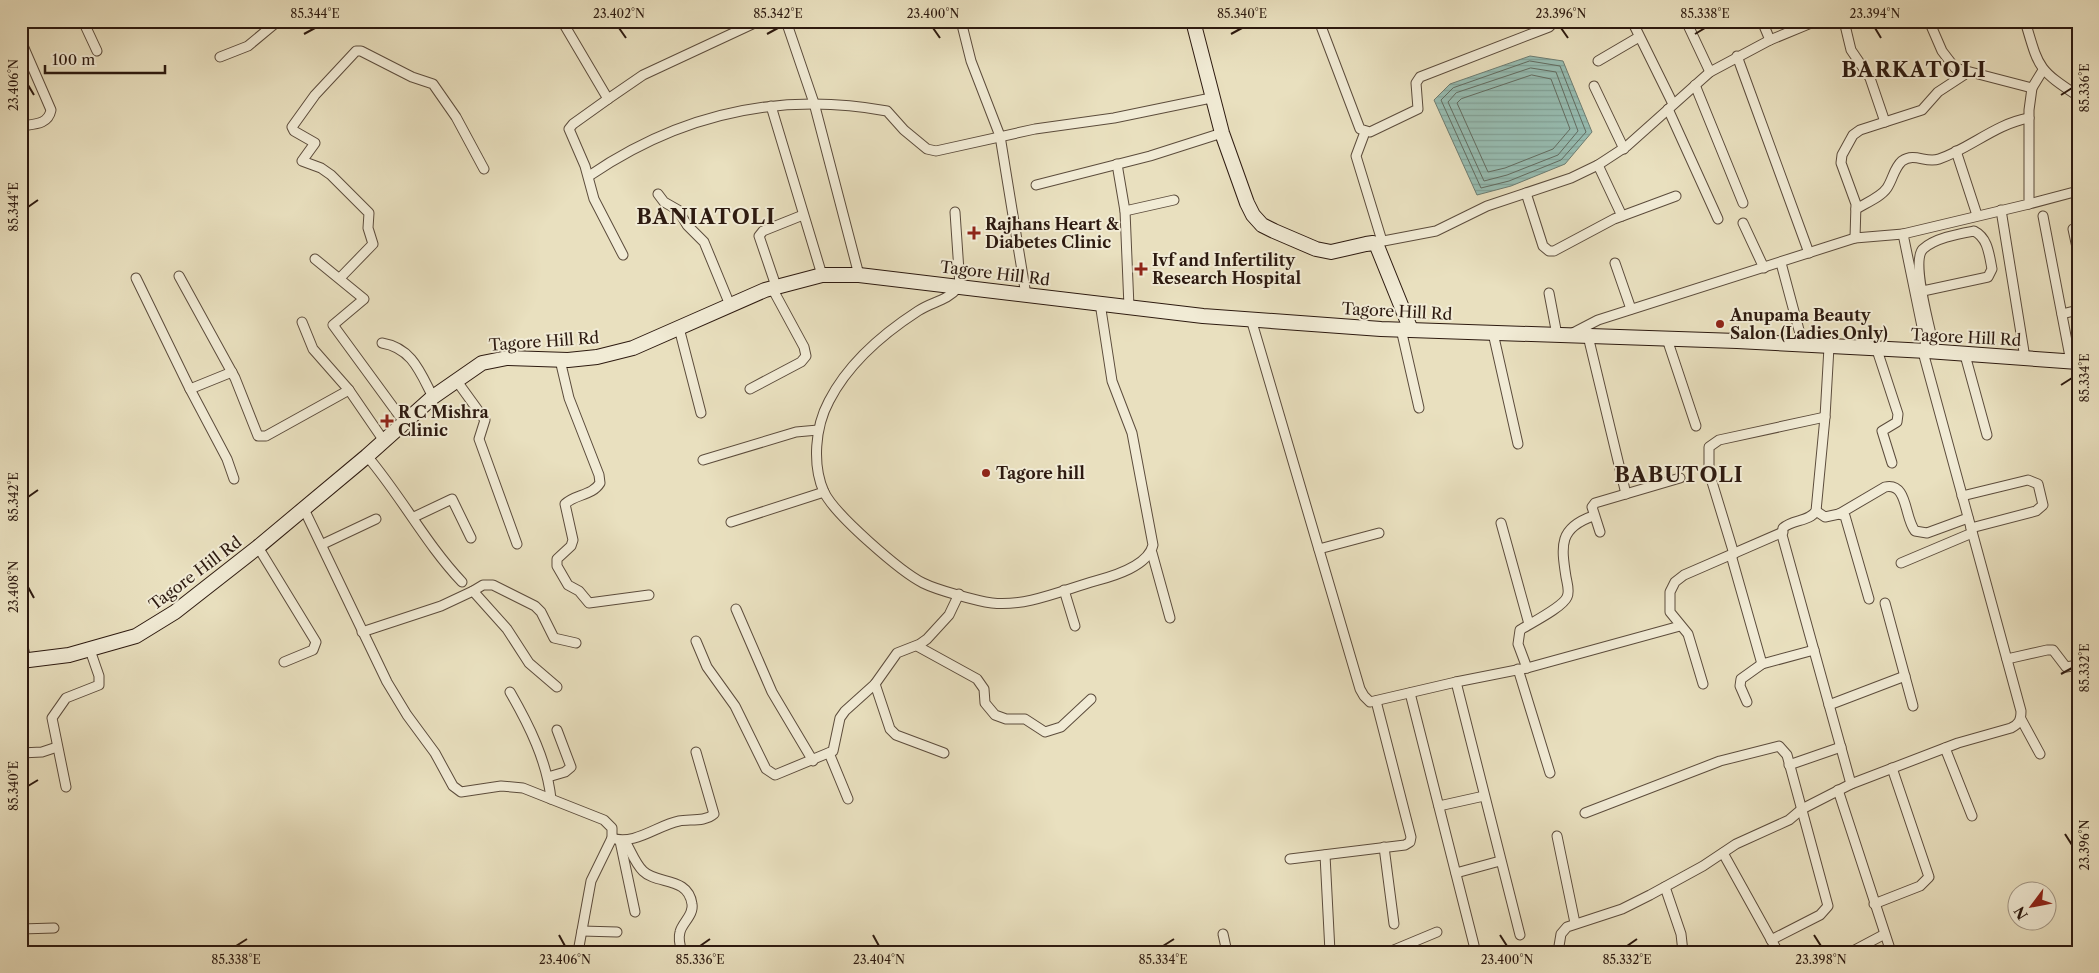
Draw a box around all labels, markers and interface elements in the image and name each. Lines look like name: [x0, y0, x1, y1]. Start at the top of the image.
text: 85.344°E: [290, 6, 340, 21]
text: 23.402°N: [593, 6, 645, 21]
text: 85.342°E: [753, 6, 803, 21]
text: 23.400°N: [907, 6, 959, 21]
text: 85.340°E: [1217, 6, 1267, 21]
text: 23.396°N: [1536, 6, 1587, 21]
text: 85.338°E: [1680, 6, 1730, 21]
text: 23.394°N: [1849, 6, 1901, 21]
scale bar: [45, 42, 165, 74]
text: 100 m: [52, 50, 95, 69]
district label: BARKATOLI: [1841, 57, 1987, 82]
text: 23.406°N: [6, 59, 21, 111]
text: 85.336°E: [2077, 63, 2092, 113]
text: 85.344°E: [6, 182, 21, 232]
district label: BANIATOLI: [636, 204, 776, 229]
place label: Rajhans Heart & Diabetes Clinic: [985, 214, 1120, 252]
marker: Rajhans Heart & Diabetes Clinic: [967, 226, 981, 240]
place label: Ivf and Infertility Research Hospital: [1152, 250, 1301, 288]
street label: Tagore Hill Rd: [939, 256, 1051, 290]
marker: Ivf and Infertility Research Hospital: [1134, 262, 1148, 276]
street label: Tagore Hill Rd: [1341, 298, 1453, 324]
place label: Anupama Beauty Salon (Ladies Only): [1729, 305, 1888, 343]
marker: Anupama Beauty Salon (Ladies Only): [1714, 318, 1726, 330]
street label: Tagore Hill Rd: [1910, 324, 2022, 350]
street label: Tagore Hill Rd: [488, 327, 600, 355]
text: 85.334°E: [2077, 353, 2092, 403]
place label: R C Mishra Clinic: [398, 402, 490, 440]
marker: R C Mishra Clinic: [380, 414, 394, 428]
district label: BABUTOLI: [1614, 462, 1744, 487]
place label: Tagore hill: [996, 463, 1085, 483]
marker: Tagore hill: [980, 467, 992, 479]
text: 85.342°E: [6, 472, 21, 522]
street label: Tagore Hill Rd: [145, 532, 245, 614]
text: 23.408°N: [6, 561, 21, 613]
text: 85.332°E: [2077, 643, 2092, 693]
text: 85.340°E: [6, 761, 21, 811]
text: 23.396°N: [2077, 819, 2092, 871]
north arrow: [2006, 880, 2056, 930]
text: N: [2010, 903, 2032, 923]
text: 85.338°E: [211, 952, 261, 967]
text: 23.406°N: [539, 952, 591, 967]
text: 85.336°E: [675, 952, 725, 967]
text: 23.404°N: [853, 952, 905, 967]
text: 85.334°E: [1138, 952, 1188, 967]
text: 23.400°N: [1481, 952, 1533, 967]
text: 85.332°E: [1602, 952, 1652, 967]
text: 23.398°N: [1795, 952, 1847, 967]

